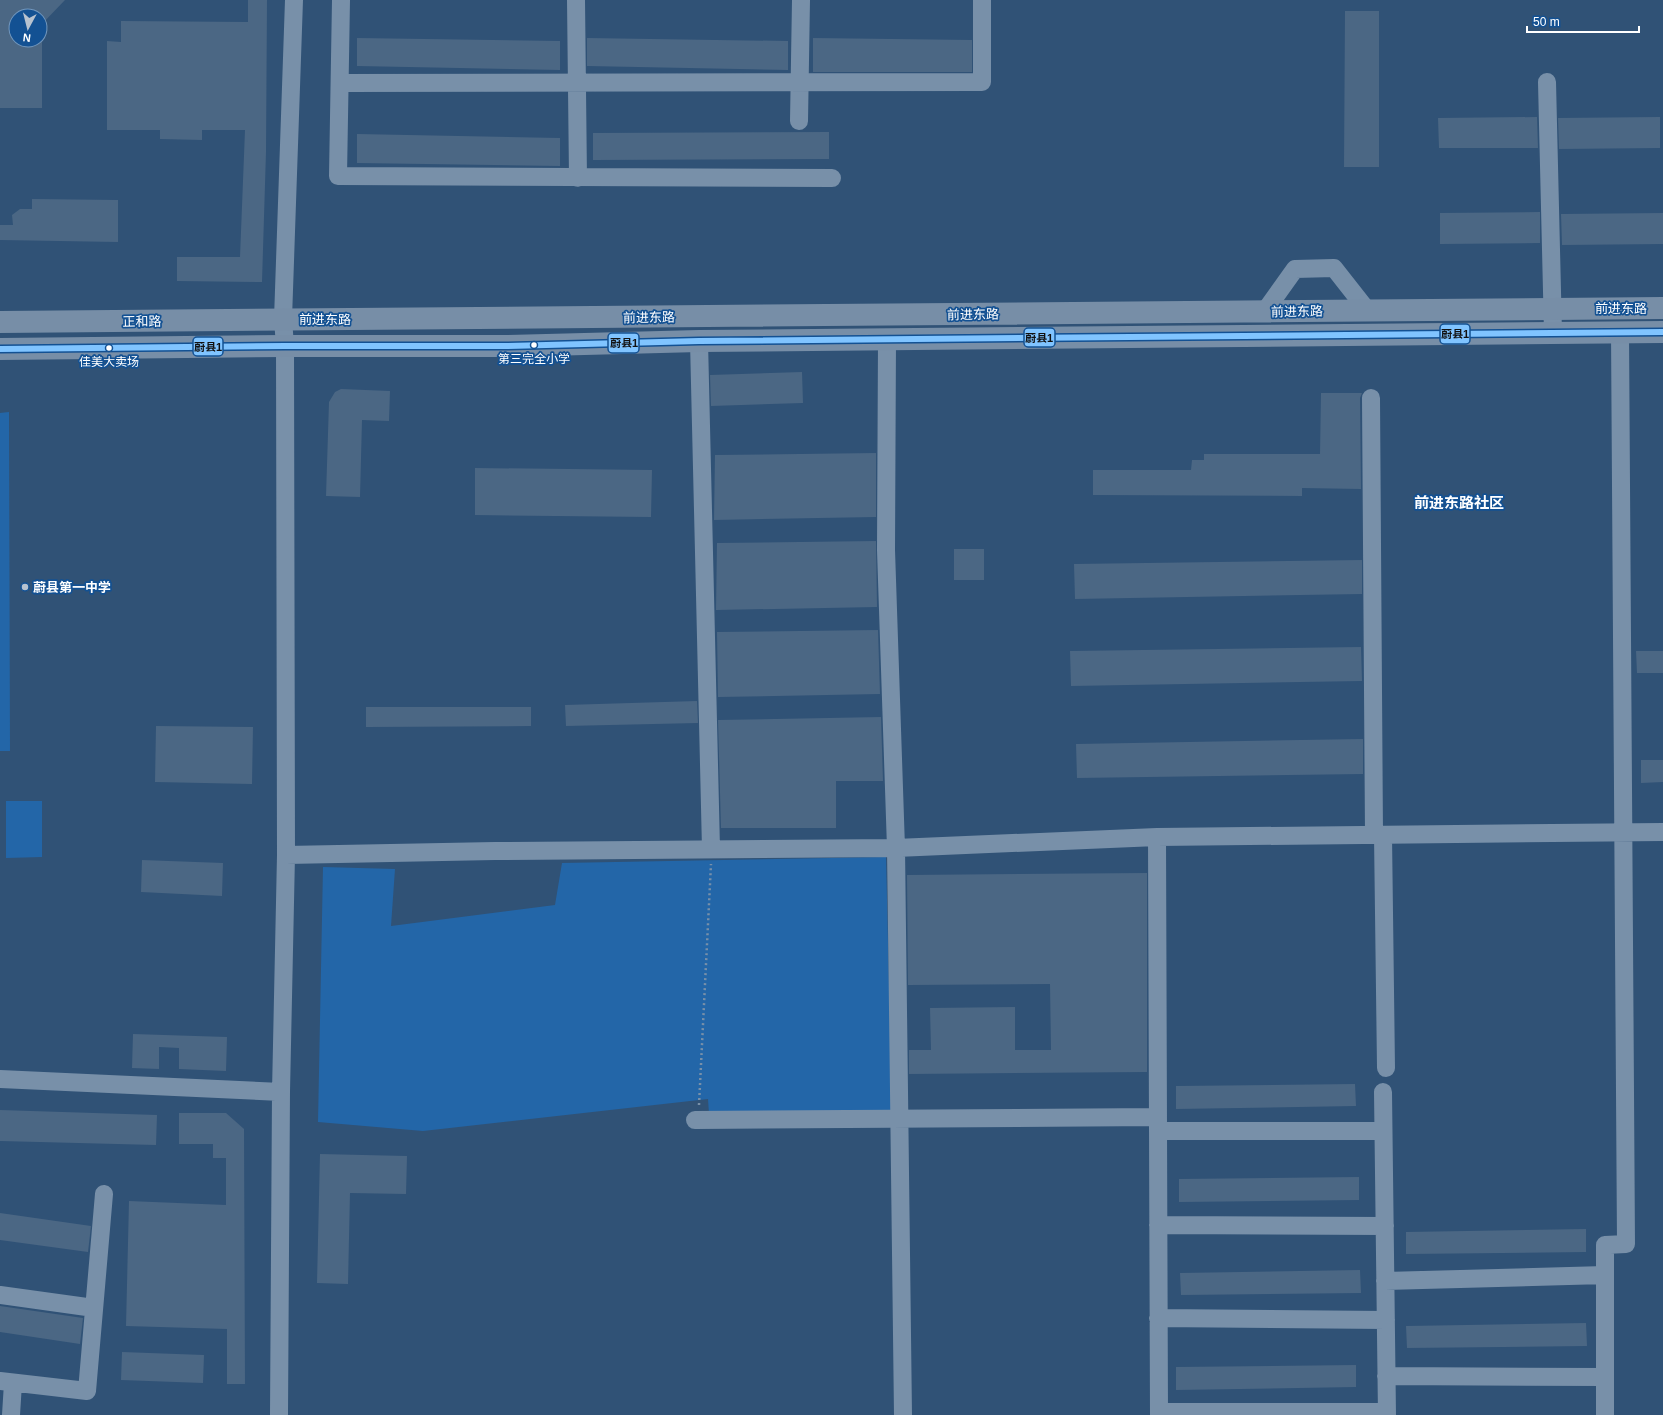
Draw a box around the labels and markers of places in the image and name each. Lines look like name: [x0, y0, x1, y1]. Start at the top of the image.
marker: 第三完全小学: [529, 340, 539, 350]
marker: 佳美大卖场: [104, 343, 114, 353]
place label: 第三完全小学: [498, 352, 570, 366]
place label: 佳美大卖场: [79, 355, 139, 369]
place label: 蔚县第一中学: [33, 580, 111, 595]
marker: 蔚县第一中学: [20, 582, 30, 592]

